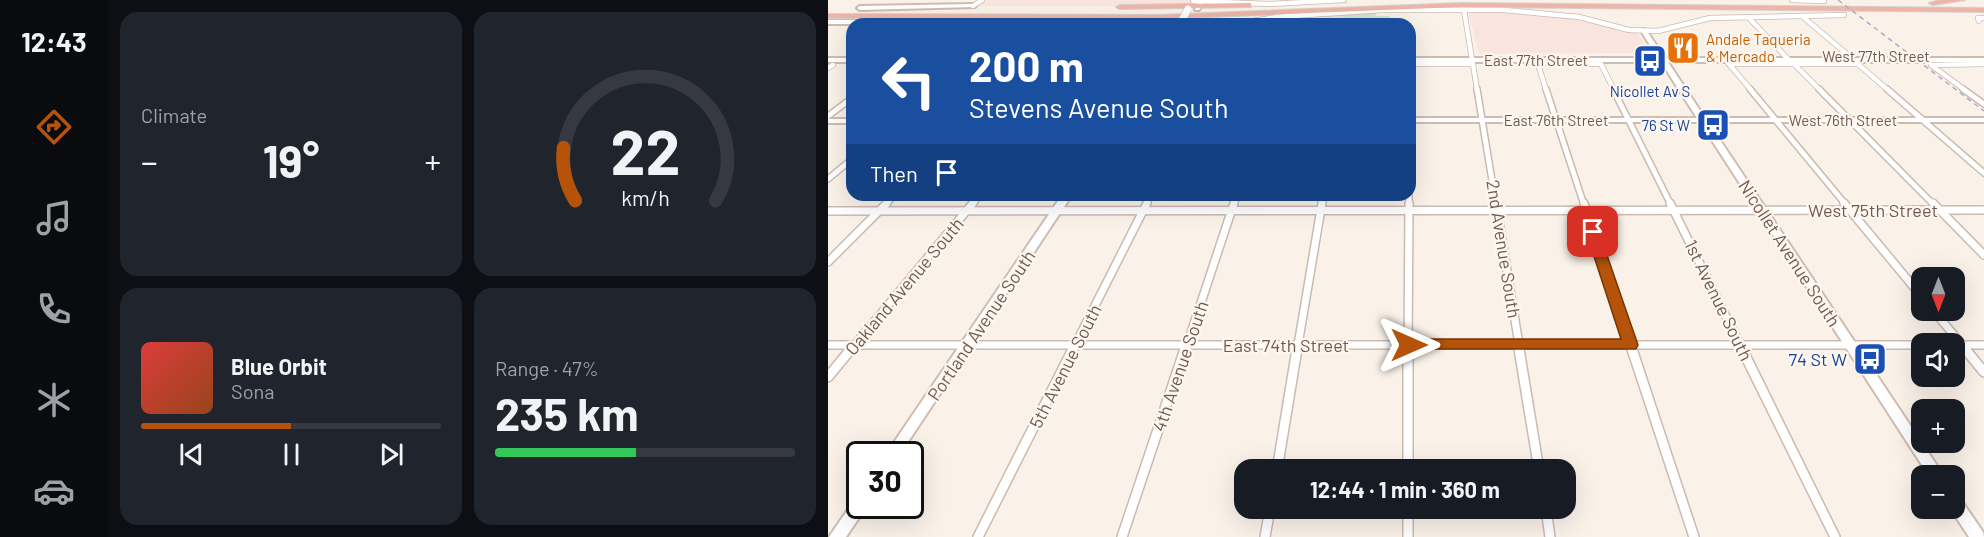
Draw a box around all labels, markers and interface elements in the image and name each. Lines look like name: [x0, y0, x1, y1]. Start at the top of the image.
text: 12:43: [21, 25, 87, 57]
restaurant icon: Andale Taqueria & Mercado: [1665, 30, 1701, 66]
place label: Andale Taqueria & Mercado: [1706, 30, 1811, 65]
text: 200 m: [969, 40, 1084, 90]
icon: left: [870, 42, 948, 120]
bus stop icon: Nicollet Av S: [1632, 43, 1668, 79]
street label: West 77th Street: [1822, 47, 1930, 65]
street label: East 77th Street: [1484, 51, 1588, 69]
place label: Nicollet Av S: [1610, 82, 1690, 100]
text: Stevens Avenue South: [969, 91, 1228, 123]
text: Climate: [141, 103, 207, 127]
icon: directions: [33, 106, 75, 148]
bus stop icon: 76 St W: [1695, 107, 1731, 143]
street label: East 76th Street: [1504, 111, 1608, 129]
street label: West 76th Street: [1789, 111, 1897, 129]
text: 22: [610, 113, 680, 187]
place label: 76 St W: [1642, 116, 1690, 134]
text: 19°: [263, 133, 319, 187]
text: −: [141, 141, 158, 181]
text: +: [425, 141, 441, 181]
icon: arrive: [930, 156, 963, 189]
text: Then: [870, 160, 918, 186]
street label: Nicollet Avenue South: [1734, 175, 1846, 331]
street label: 2nd Avenue South: [1482, 178, 1526, 320]
text: km/h: [621, 185, 669, 210]
icon: music: [33, 197, 75, 239]
street label: West 75th Street: [1808, 199, 1938, 221]
pin: [1567, 206, 1618, 257]
street label: Oakland Avenue South: [840, 213, 968, 359]
icon: arrive: [1576, 215, 1609, 248]
street label: 1st Avenue South: [1680, 236, 1758, 364]
street label: Portland Avenue South: [922, 246, 1040, 404]
north arrow: [1911, 267, 1965, 321]
map controls: [1911, 267, 1965, 519]
icon: phone: [33, 288, 75, 330]
street label: 4th Avenue South: [1147, 298, 1213, 434]
street label: 5th Avenue South: [1024, 300, 1106, 432]
position arrow: [1377, 313, 1441, 377]
button: sound: [1911, 333, 1965, 387]
street label: East 74th Street: [1223, 334, 1349, 356]
bus stop icon: 74 St W: [1852, 341, 1888, 377]
place label: 74 St W: [1789, 348, 1847, 370]
text: Blue Orbit: [231, 353, 327, 379]
text: Range · 47%: [495, 356, 599, 380]
icon: climate: [33, 379, 75, 421]
text: Sona: [231, 379, 275, 403]
text: 235 km: [495, 386, 639, 440]
button: +: [1911, 399, 1965, 453]
icon: previous: [175, 438, 208, 471]
icon: pause: [275, 438, 308, 471]
icon: next: [375, 438, 408, 471]
speed limit sign: 30: [846, 441, 924, 519]
button: −: [1911, 465, 1965, 519]
icon: car: [33, 470, 75, 512]
text: 12:44 · 1 min · 360 m: [1310, 476, 1500, 502]

